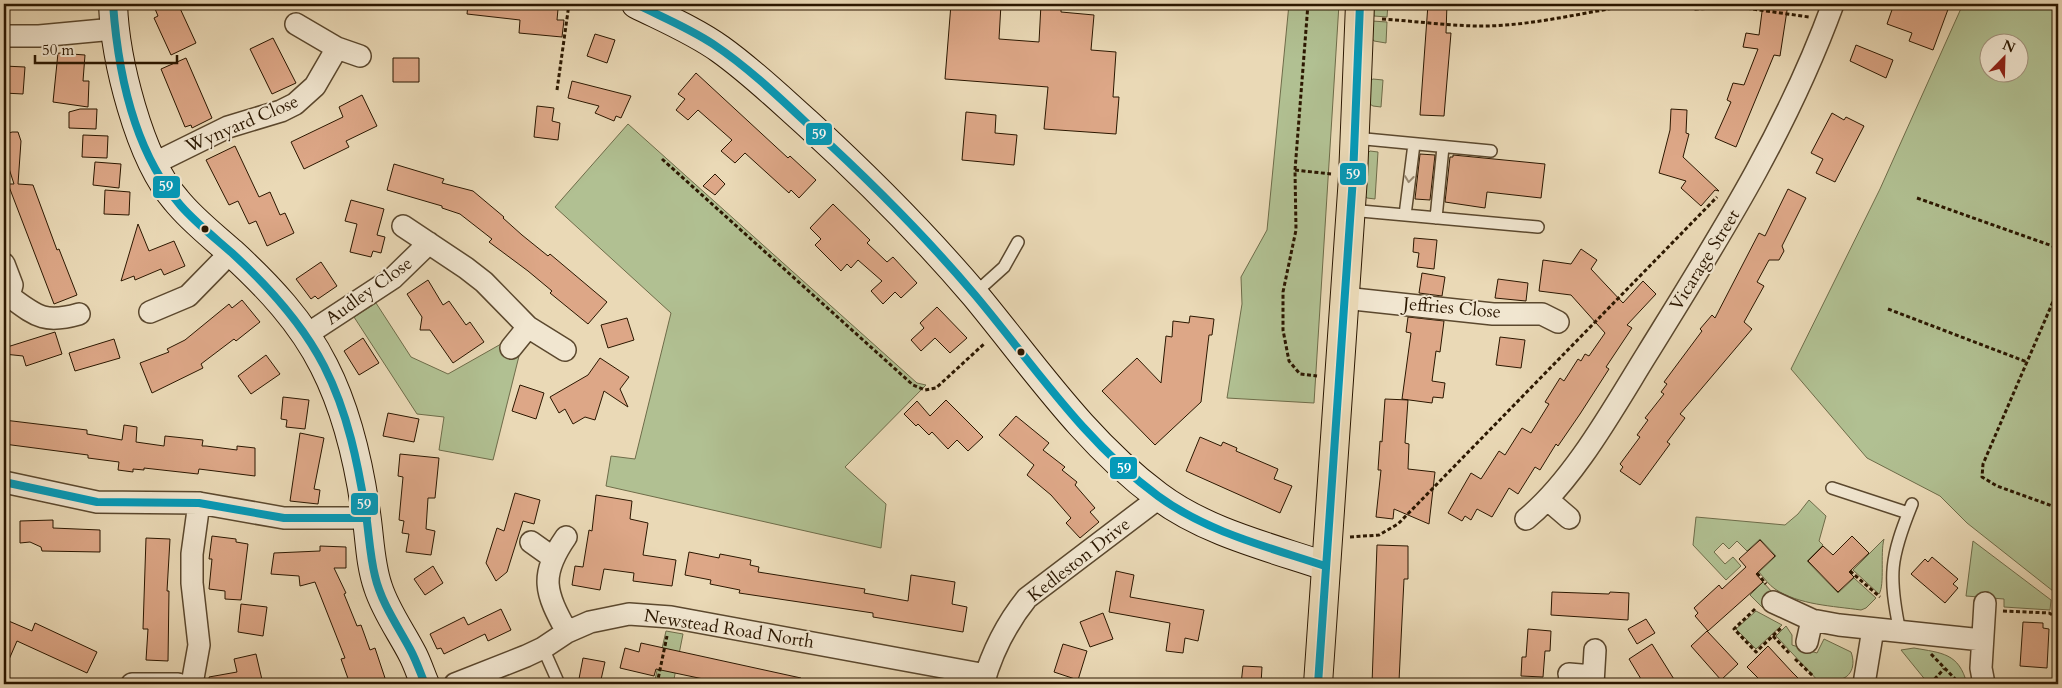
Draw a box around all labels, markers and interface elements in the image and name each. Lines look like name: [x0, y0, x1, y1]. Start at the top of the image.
scale bar: [35, 32, 178, 64]
north arrow: [1980, 32, 2030, 82]
text: N: [2000, 35, 2018, 58]
text: 50 m: [42, 40, 74, 60]
street label: Wynyard Close: [181, 89, 302, 159]
line badge: 59: [805, 122, 833, 146]
text: 59: [812, 125, 826, 144]
line badge: 59: [1339, 162, 1367, 186]
text: 59: [1346, 165, 1360, 184]
line badge: 59: [152, 175, 181, 199]
one-way arrow: [1404, 176, 1415, 184]
text: 59: [159, 177, 173, 196]
street label: Vicarage Street: [1664, 204, 1746, 315]
unlabelled marker: [200, 224, 210, 234]
street label: Audley Close: [321, 251, 417, 331]
street label: Jeffries Close: [1399, 291, 1502, 325]
unlabelled marker: [1016, 347, 1026, 357]
line badge: 59: [1109, 456, 1138, 480]
text: 59: [1117, 459, 1131, 478]
line badge: 59: [350, 492, 379, 516]
text: 59: [357, 495, 371, 514]
street label: Kedleston Drive: [1022, 512, 1136, 608]
street label: Newstead Road North: [642, 603, 816, 655]

